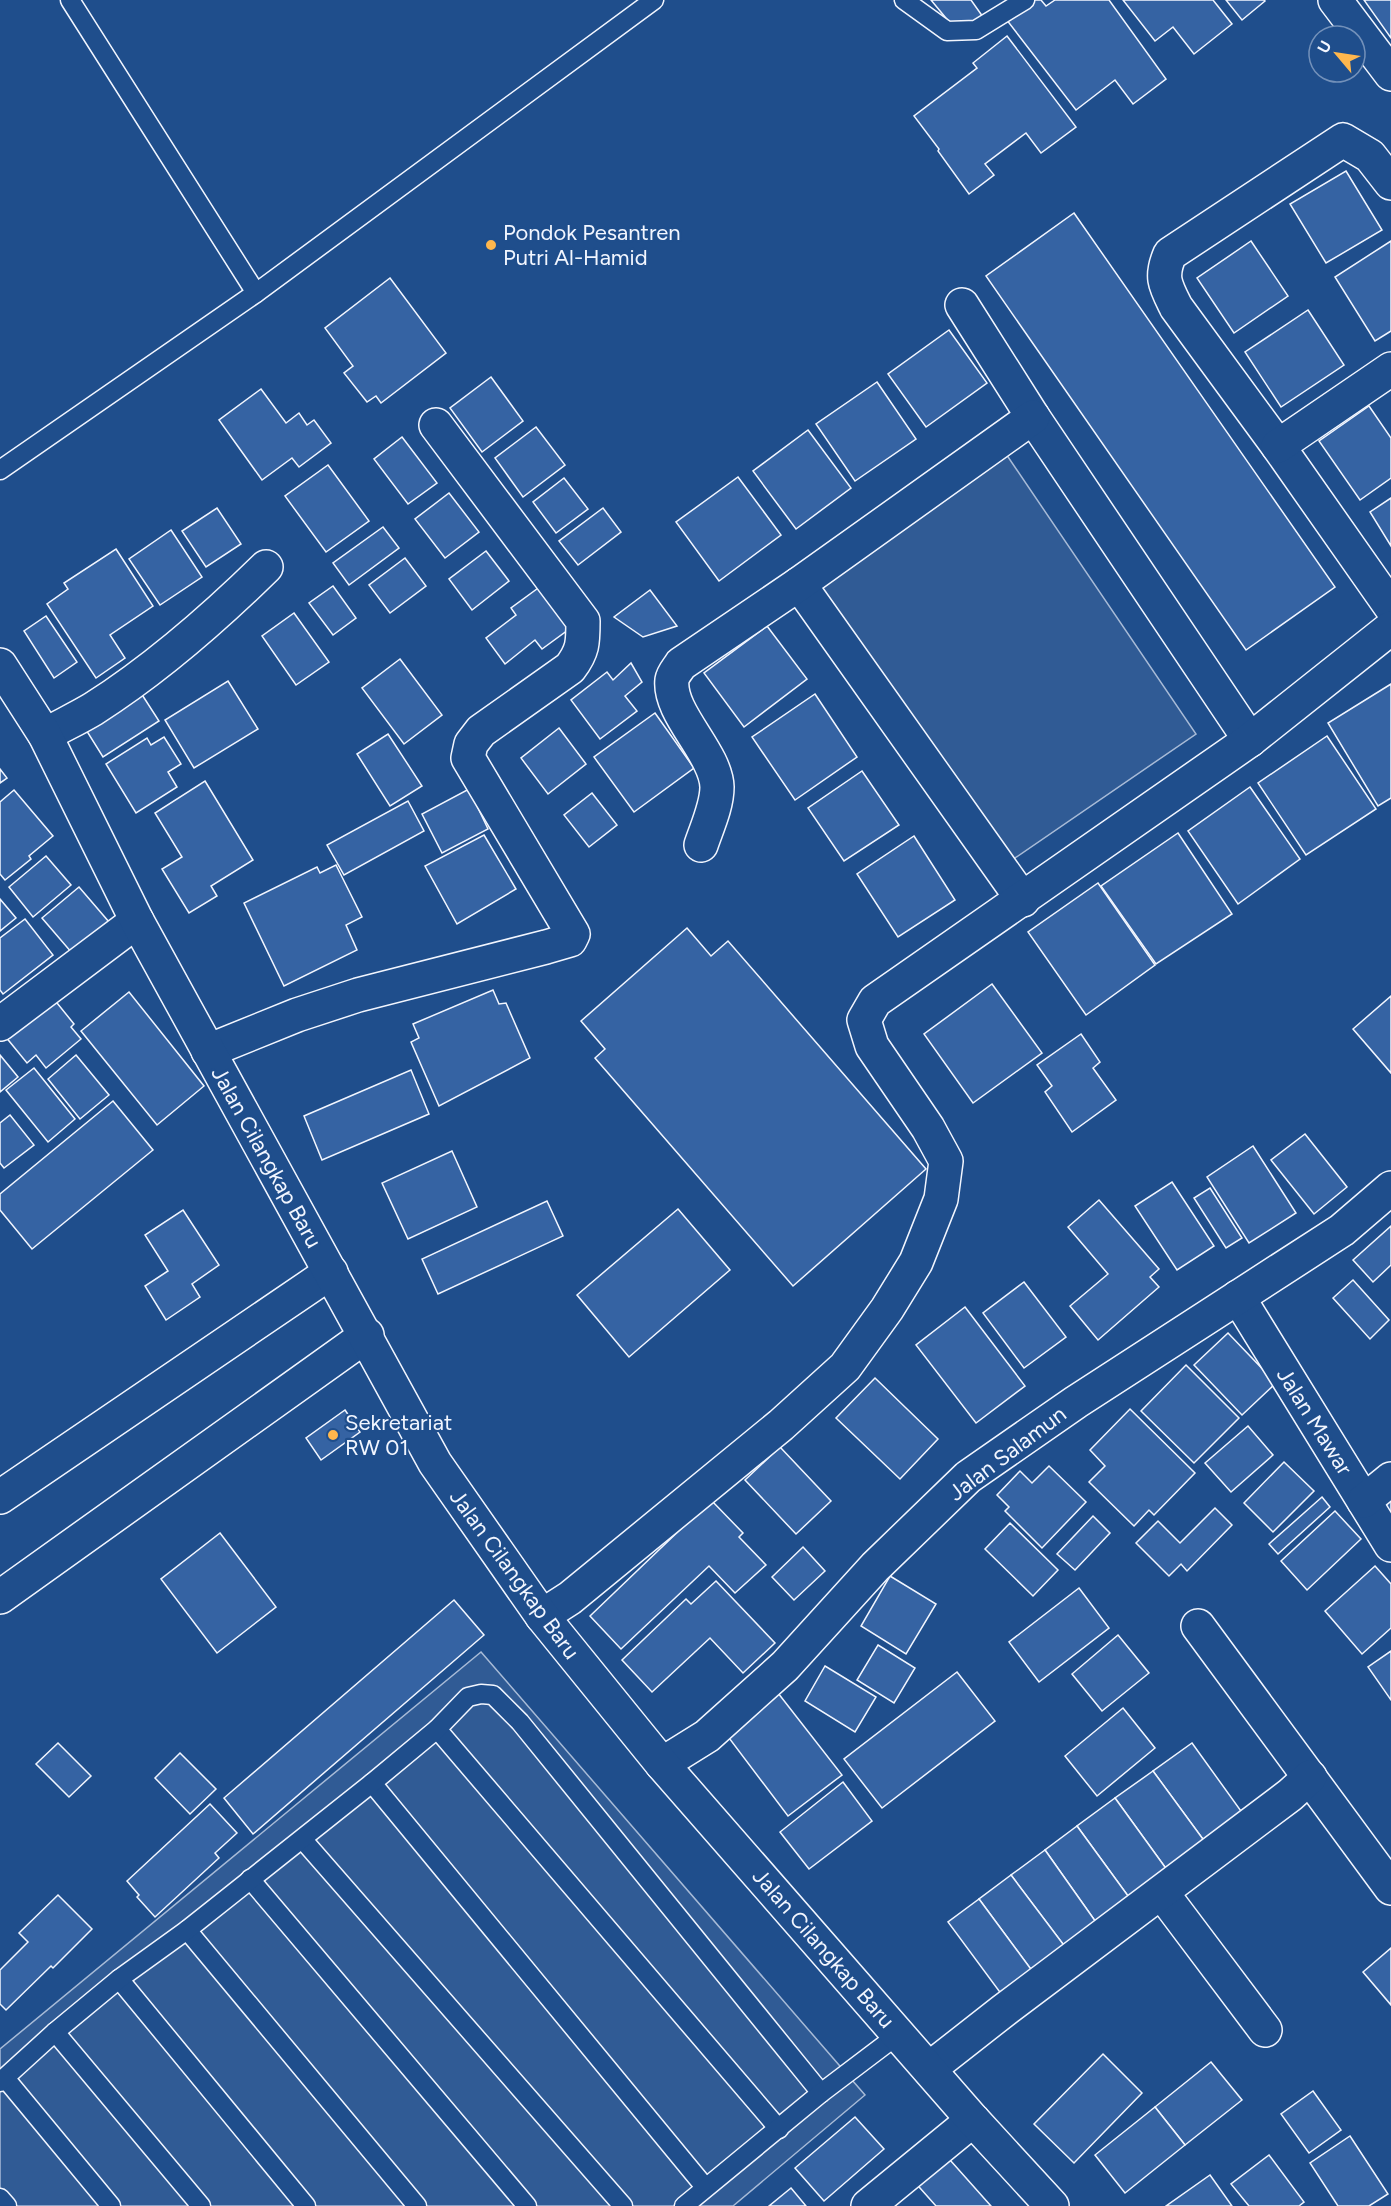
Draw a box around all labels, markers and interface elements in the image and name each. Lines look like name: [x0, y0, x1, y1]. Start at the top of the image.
north arrow: [1307, 24, 1367, 84]
text: U: [1313, 37, 1335, 57]
place label: Pondok Pesantren Putri Al-Hamid: [503, 219, 681, 271]
marker: Pondok Pesantren Putri Al-Hamid: [484, 238, 498, 252]
street label: Jalan Cilangkap Baru: [206, 1062, 328, 1253]
street label: Jalan Mawar: [1271, 1363, 1359, 1480]
street label: Jalan Salamun: [943, 1400, 1071, 1506]
place label: Sekretariat RW 01: [345, 1409, 452, 1461]
marker: Sekretariat RW 01: [326, 1428, 340, 1442]
street label: Jalan Cilangkap Baru: [444, 1484, 585, 1664]
street label: Jalan Cilangkap Baru: [747, 1863, 900, 2034]

